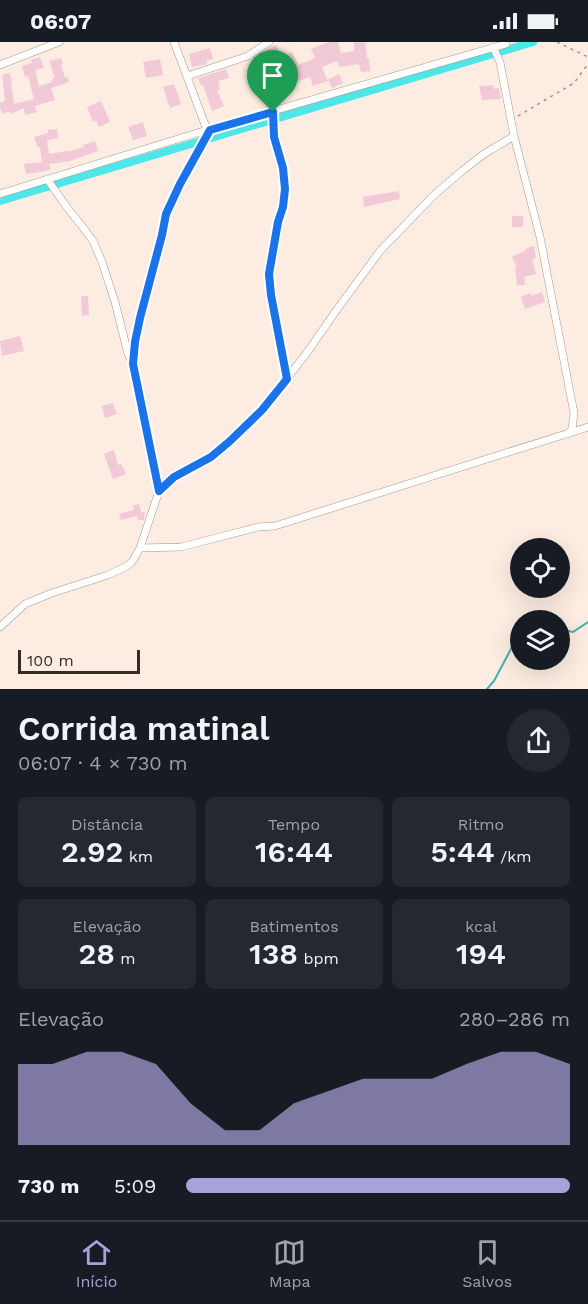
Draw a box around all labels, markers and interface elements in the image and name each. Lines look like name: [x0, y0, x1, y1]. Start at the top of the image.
text: 06:07: [30, 9, 91, 34]
pin: [247, 50, 298, 112]
icon: arrive: [256, 59, 289, 92]
map controls: [510, 538, 570, 670]
button: locate: [510, 538, 570, 598]
button: layers: [510, 610, 570, 670]
scale bar: [18, 647, 140, 674]
text: 100 m: [27, 651, 74, 670]
text: Corrida matinal: [18, 709, 270, 748]
button: share: [507, 709, 570, 772]
text: 06:07 · 4 × 730 m: [18, 751, 188, 775]
text: Distância: [71, 815, 143, 834]
text: Tempo: [268, 815, 320, 834]
text: Ritmo: [458, 815, 504, 834]
text: 2.92: [61, 834, 123, 869]
text: 16:44: [255, 834, 333, 869]
text: 5:44: [430, 834, 495, 869]
text: km: [123, 847, 153, 866]
text: /km: [495, 847, 532, 866]
text: Elevação: [73, 917, 141, 936]
text: Batimentos: [249, 917, 339, 936]
text: kcal: [465, 917, 497, 936]
text: 28: [78, 936, 115, 971]
text: 138: [249, 936, 298, 971]
text: 194: [456, 936, 506, 971]
text: m: [115, 949, 136, 968]
text: bpm: [298, 949, 339, 968]
text: Elevação: [18, 1007, 104, 1031]
text: 280–286 m: [459, 1007, 570, 1031]
text: 730 m: [18, 1174, 79, 1198]
text: 5:09: [114, 1174, 156, 1198]
tab: Início: [76, 1236, 117, 1291]
tab: Mapa: [269, 1236, 311, 1291]
tab: Salvos: [462, 1236, 512, 1291]

